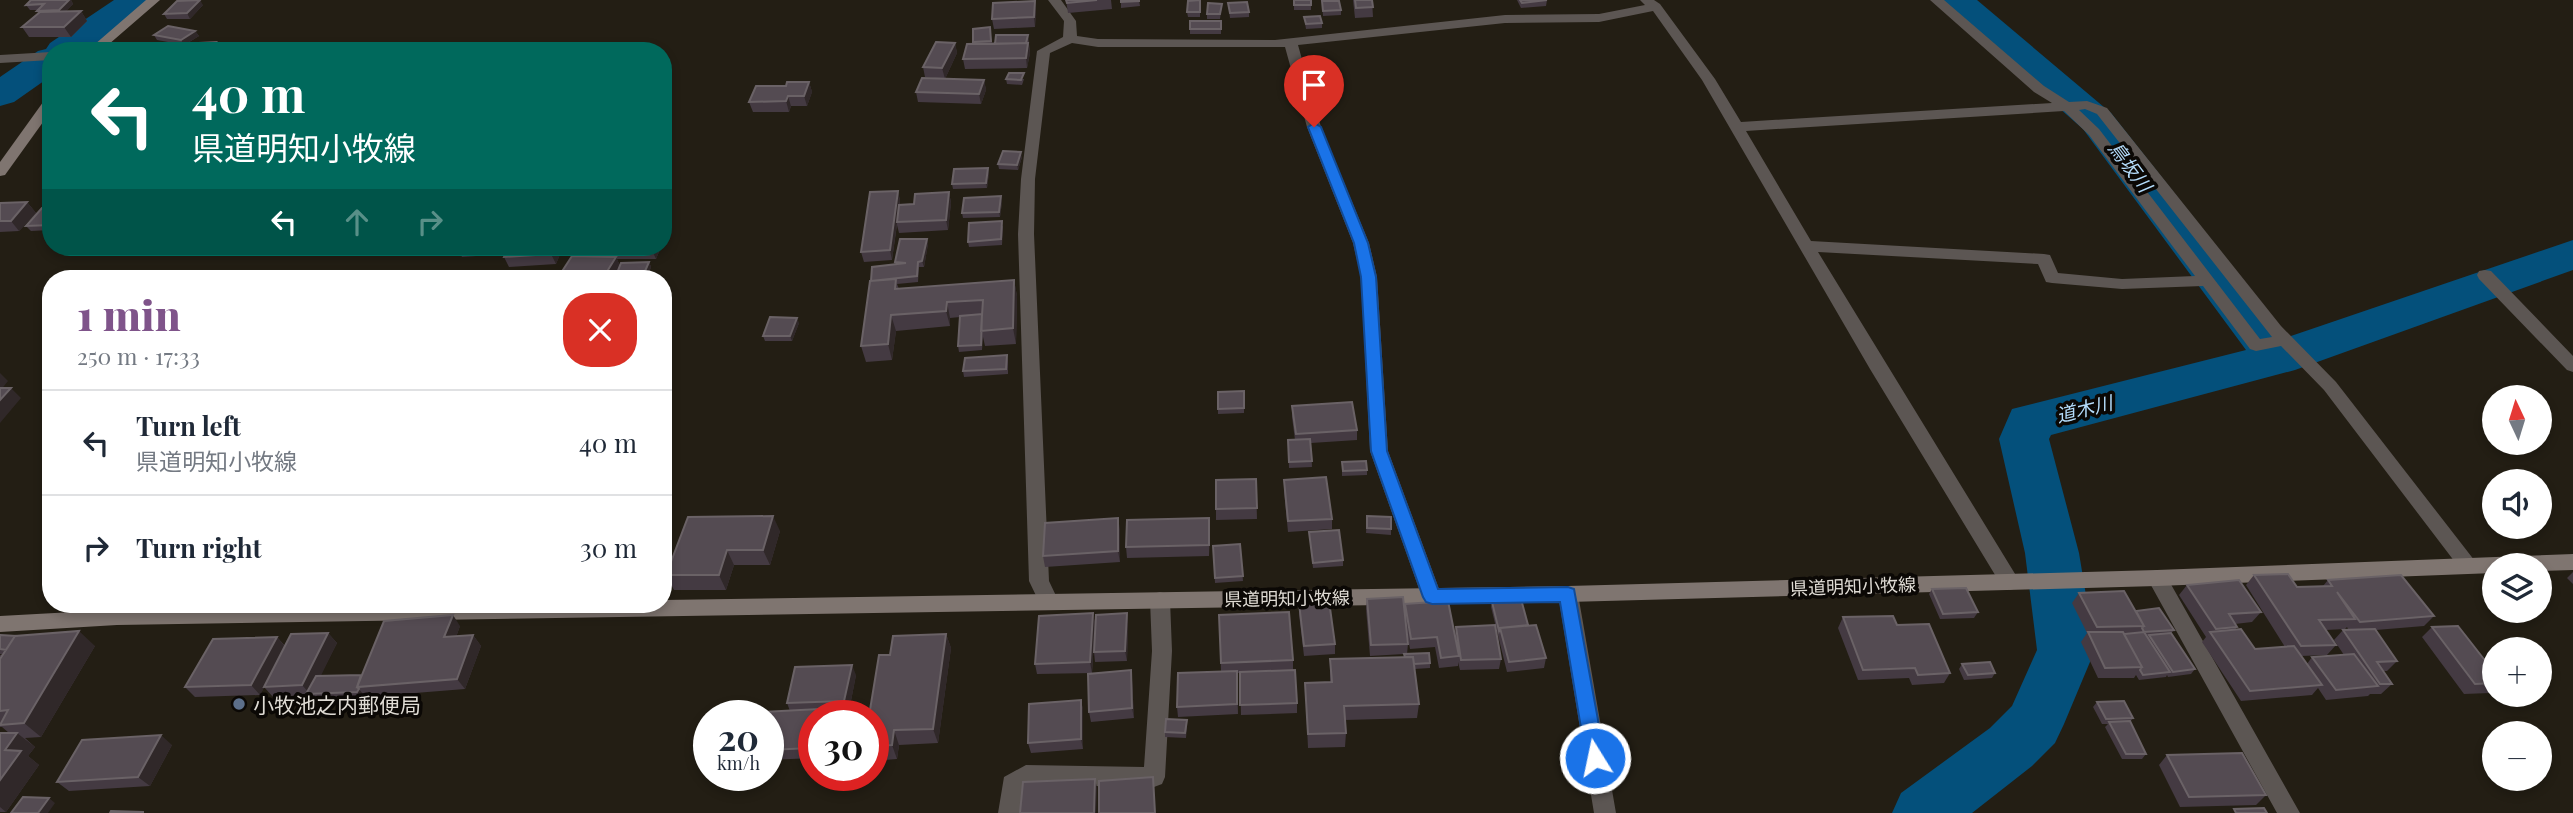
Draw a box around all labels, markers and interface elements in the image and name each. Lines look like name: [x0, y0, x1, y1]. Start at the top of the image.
pin: [1284, 55, 1344, 127]
text: 40 m: [192, 60, 305, 125]
icon: arrive: [1295, 66, 1333, 104]
icon: left: [77, 70, 168, 161]
text: 県道明知小牧線: [192, 125, 416, 168]
water label: 鳥坂川: [2103, 135, 2160, 198]
icon: left: [265, 203, 303, 241]
icon: ahead: [338, 203, 376, 241]
icon: right: [411, 203, 449, 241]
text: 1 min: [77, 286, 181, 342]
button: close: [563, 293, 637, 367]
text: 250 m · 17:33: [77, 340, 200, 371]
north arrow: [2482, 385, 2552, 455]
map controls: [2482, 385, 2552, 791]
water label: 道木川: [2053, 388, 2117, 428]
text: Turn left: [136, 408, 241, 443]
icon: left: [77, 424, 115, 462]
text: 40 m: [579, 425, 637, 460]
text: 県道明知小牧線: [136, 445, 297, 476]
button: sound: [2482, 469, 2552, 539]
icon: right: [77, 529, 115, 567]
text: Turn right: [136, 530, 262, 565]
text: 30 m: [580, 530, 637, 565]
button: layers: [2482, 553, 2552, 623]
street label: 県道明知小牧線: [1790, 572, 1916, 600]
street label: 県道明知小牧線: [1224, 585, 1350, 611]
button: +: [2482, 637, 2552, 707]
place label: 小牧池之内郵便局: [253, 690, 421, 718]
marker: 小牧池之内郵便局: [231, 696, 247, 712]
speed limit sign: 30: [798, 700, 889, 791]
text: 20: [718, 713, 759, 760]
position arrow: [1558, 721, 1632, 795]
button: −: [2482, 721, 2552, 791]
text: km/h: [717, 751, 760, 775]

